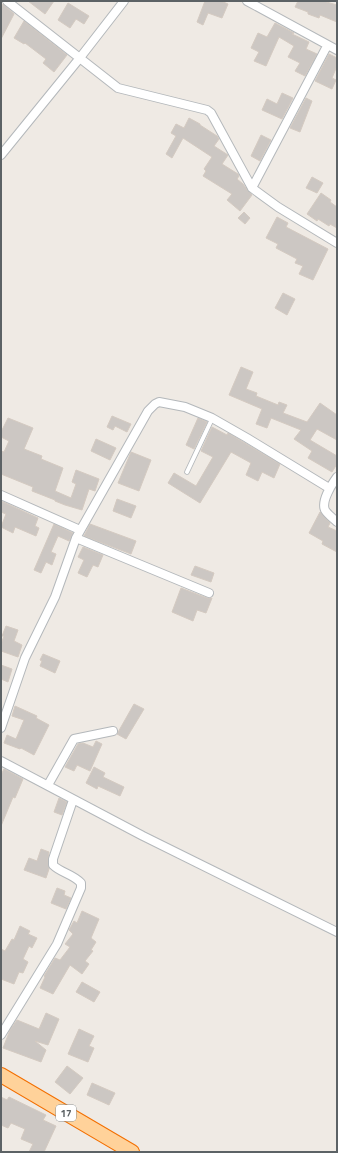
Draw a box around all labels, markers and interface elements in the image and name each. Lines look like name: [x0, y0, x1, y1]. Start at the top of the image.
road number: 17: [56, 1105, 76, 1121]

